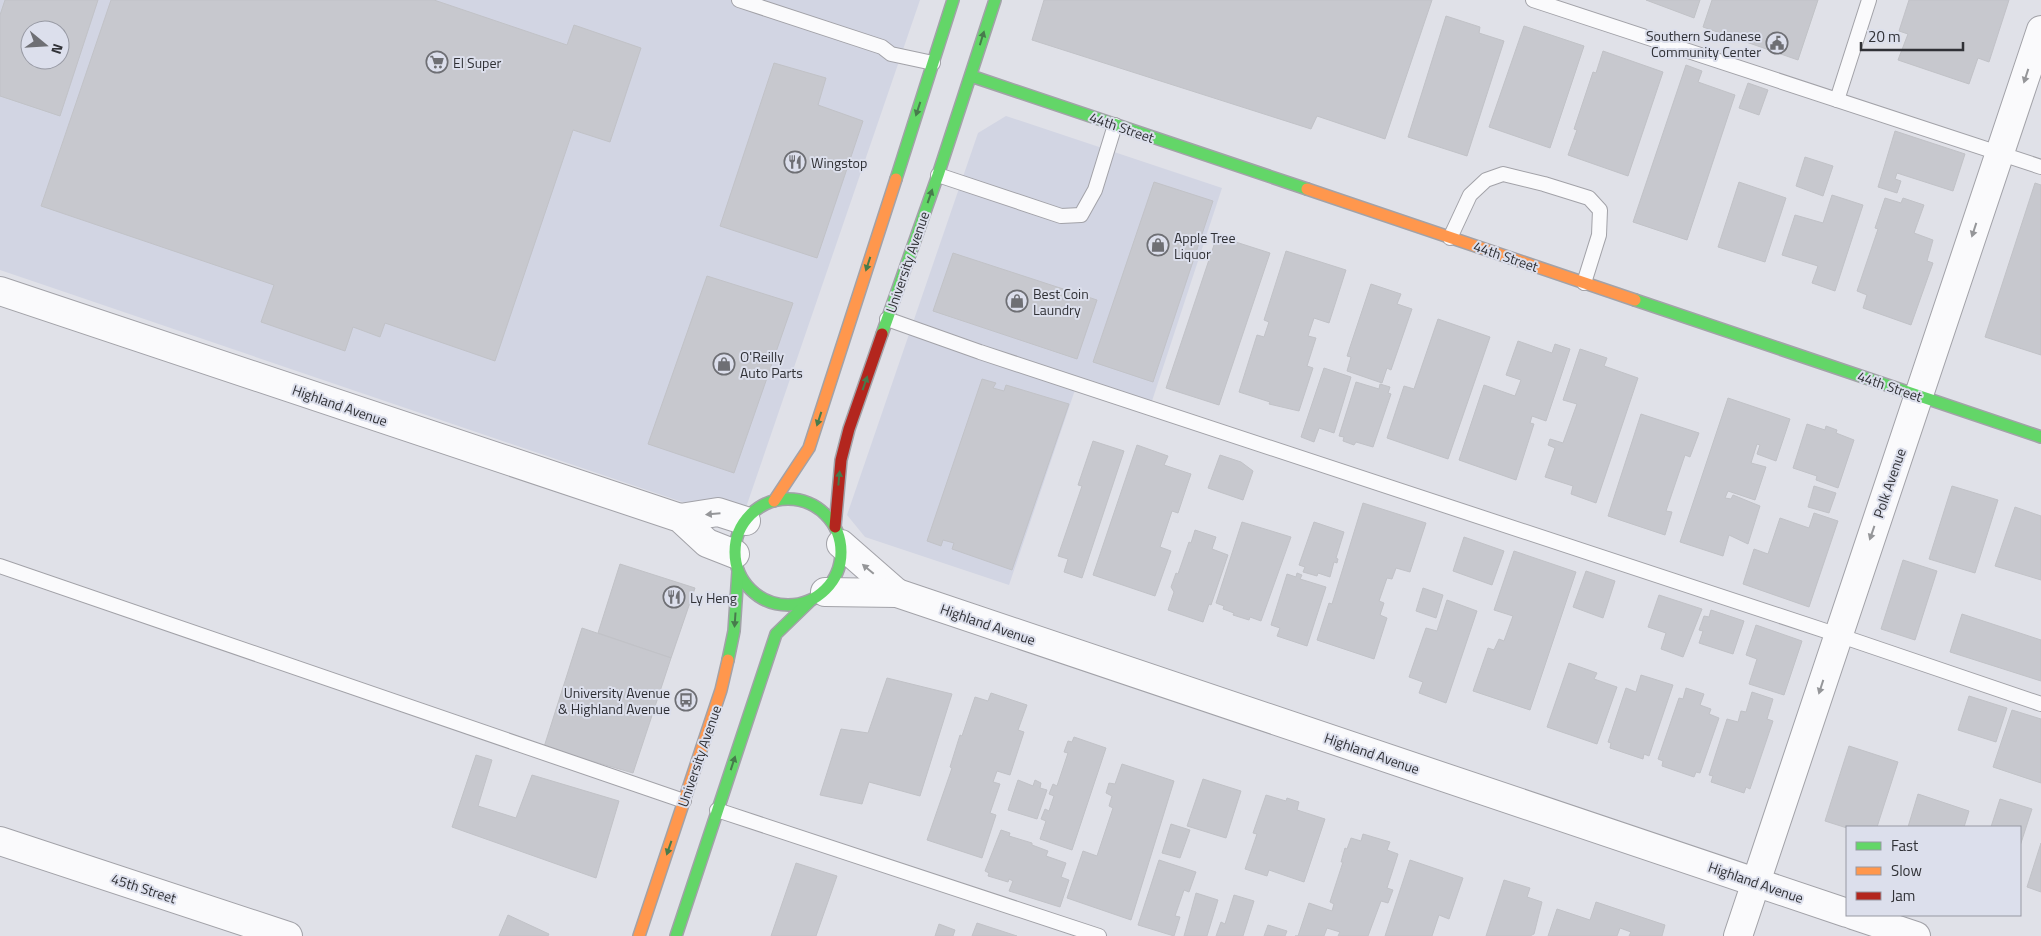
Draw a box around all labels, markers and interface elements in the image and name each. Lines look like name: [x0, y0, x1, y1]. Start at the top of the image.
north arrow: [20, 20, 70, 70]
scale bar: [1861, 20, 1964, 52]
place label: Southern Sudanese Community Center: [1646, 25, 1761, 62]
text: 20 m: [1868, 25, 1901, 48]
one-way arrow: [979, 30, 987, 45]
public building icon: Southern Sudanese Community Center: [1765, 31, 1789, 55]
text: N: [46, 41, 69, 57]
supermarket icon: El Super: [425, 50, 449, 74]
place label: El Super: [453, 52, 502, 73]
one-way arrow: [2021, 69, 2029, 84]
one-way arrow: [914, 102, 921, 117]
street label: 44th Street: [1087, 106, 1157, 148]
restaurant icon: Wingstop: [783, 150, 807, 174]
place label: Wingstop: [811, 152, 867, 173]
one-way arrow: [927, 189, 934, 204]
street label: University Avenue: [880, 208, 934, 316]
one-way arrow: [1970, 223, 1978, 238]
place label: Apple Tree Liquor: [1174, 227, 1236, 264]
shop icon: Apple Tree Liquor: [1146, 233, 1170, 257]
street label: 44th Street: [1471, 235, 1541, 277]
one-way arrow: [864, 257, 872, 272]
place label: Best Coin Laundry: [1033, 283, 1089, 320]
shop icon: Best Coin Laundry: [1005, 289, 1029, 313]
place label: O'Reilly Auto Parts: [740, 346, 803, 383]
shop icon: O'Reilly Auto Parts: [712, 352, 736, 376]
street label: 44th Street: [1855, 365, 1925, 407]
one-way arrow: [861, 375, 869, 390]
street label: Highland Avenue: [290, 379, 390, 431]
one-way arrow: [814, 411, 822, 426]
street label: Polk Avenue: [1867, 445, 1911, 521]
one-way arrow: [836, 470, 844, 486]
one-way arrow: [705, 510, 721, 518]
one-way arrow: [1868, 526, 1875, 541]
one-way arrow: [862, 563, 875, 574]
restaurant icon: Ly Heng: [662, 585, 686, 609]
place label: Ly Heng: [690, 587, 737, 608]
street label: Highland Avenue: [938, 598, 1038, 650]
one-way arrow: [731, 612, 739, 628]
one-way arrow: [1816, 680, 1824, 695]
place label: University Avenue & Highland Avenue: [558, 682, 670, 719]
bus stop icon: University Avenue & Highland Avenue: [674, 688, 698, 712]
street label: University Avenue: [672, 702, 726, 810]
street label: Highland Avenue: [1322, 727, 1422, 779]
one-way arrow: [729, 756, 737, 771]
legend: [1846, 826, 2021, 916]
text: Fast: [1891, 834, 1919, 857]
one-way arrow: [664, 840, 672, 855]
street label: Highland Avenue: [1706, 856, 1806, 908]
text: Slow: [1891, 859, 1922, 882]
street label: 45th Street: [109, 868, 179, 908]
text: Jam: [1891, 884, 1915, 907]

